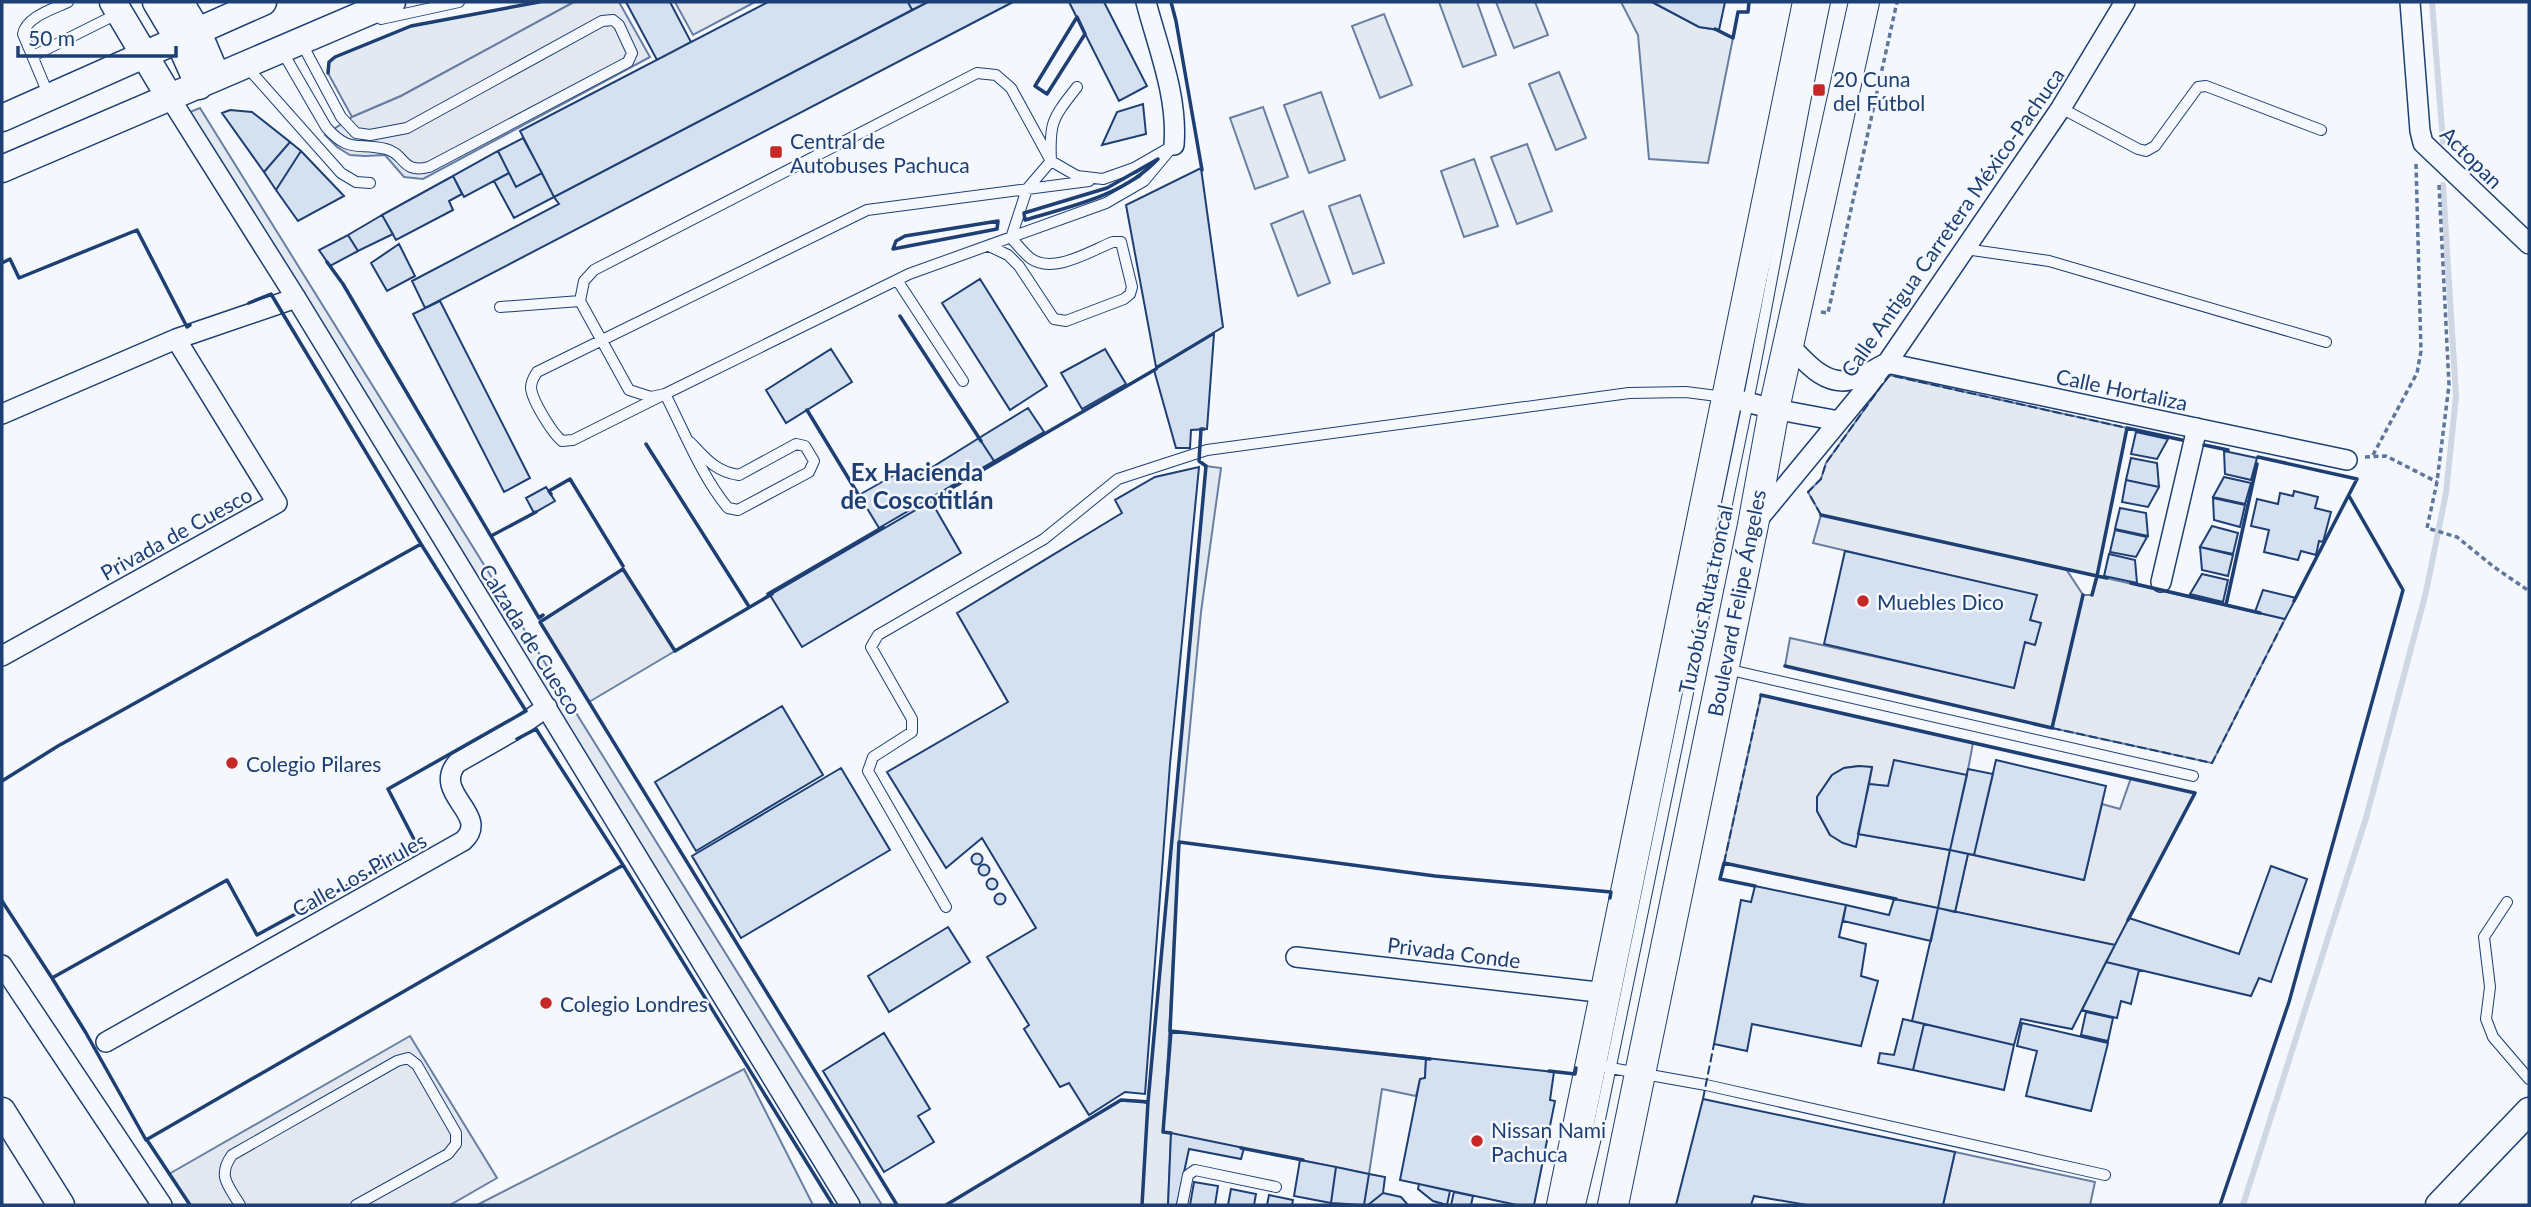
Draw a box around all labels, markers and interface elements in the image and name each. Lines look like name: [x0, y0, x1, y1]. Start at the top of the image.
scale bar: [18, 14, 175, 58]
text: 50 m: [28, 25, 75, 50]
street label: Calle Antigua Carretera México-Pachuca: [1835, 63, 2069, 381]
place label: 20 Cuna del Fútbol: [1833, 66, 1925, 115]
marker: 20 Cuna del Fútbol: [1811, 82, 1827, 98]
street label: Actopan: [2436, 121, 2508, 193]
place label: Central de Autobuses Pachuca: [790, 128, 970, 177]
marker: Central de Autobuses Pachuca: [768, 144, 784, 160]
street label: Calle Hortaliza: [2054, 363, 2190, 415]
district label: Ex Hacienda de Coscotitlán: [840, 457, 994, 514]
street label: Privada de Cuesco: [96, 481, 256, 585]
street label: Boulevard Felipe Ángeles: [1702, 487, 1770, 719]
street label: Tuzobús Ruta troncal: [1673, 502, 1737, 696]
street label: Calzada de Cuesco: [475, 559, 587, 719]
place label: Muebles Dico: [1877, 589, 2004, 614]
marker: Muebles Dico: [1855, 593, 1871, 609]
place label: Colegio Pilares: [246, 751, 381, 776]
marker: Colegio Pilares: [224, 755, 240, 771]
street label: Calle Los Pirules: [288, 827, 430, 921]
street label: Privada Conde: [1386, 931, 1522, 973]
place label: Colegio Londres: [560, 991, 708, 1016]
marker: Colegio Londres: [538, 995, 554, 1011]
place label: Nissan Nami Pachuca: [1491, 1117, 1606, 1166]
marker: Nissan Nami Pachuca: [1469, 1133, 1485, 1149]

